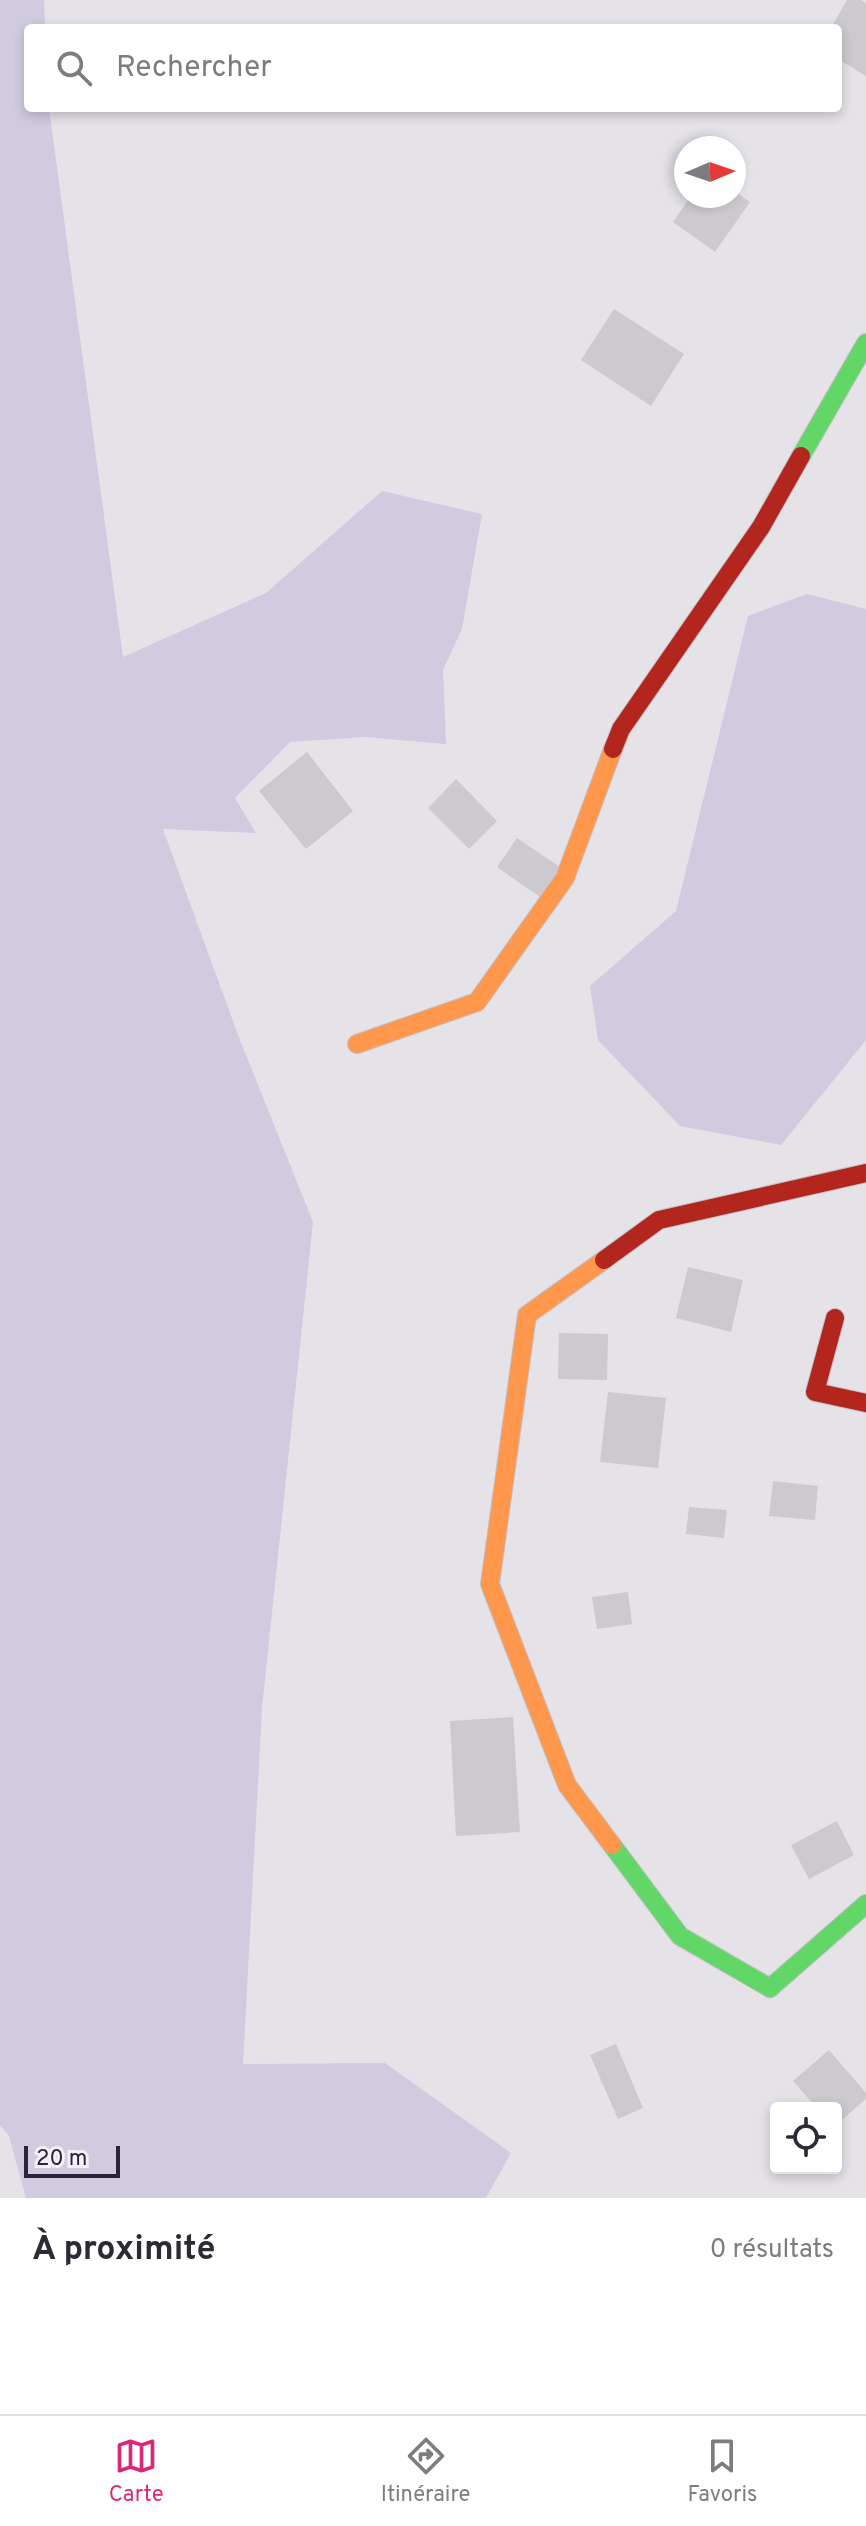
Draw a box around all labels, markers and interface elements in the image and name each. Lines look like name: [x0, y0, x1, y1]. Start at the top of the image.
search box: [24, 24, 842, 112]
icon: search: [52, 46, 96, 90]
text: Rechercher: [116, 50, 272, 87]
north arrow: [674, 136, 746, 208]
map controls: [770, 2102, 842, 2174]
button: locate: [770, 2102, 842, 2174]
scale bar: [24, 2142, 120, 2178]
text: 20 m: [36, 2146, 87, 2173]
text: À proximité: [32, 2229, 215, 2272]
text: 0 résultats: [710, 2234, 834, 2267]
tab: Carte: [109, 2434, 164, 2509]
tab: Itinéraire: [381, 2434, 470, 2509]
tab: Favoris: [688, 2434, 757, 2509]

